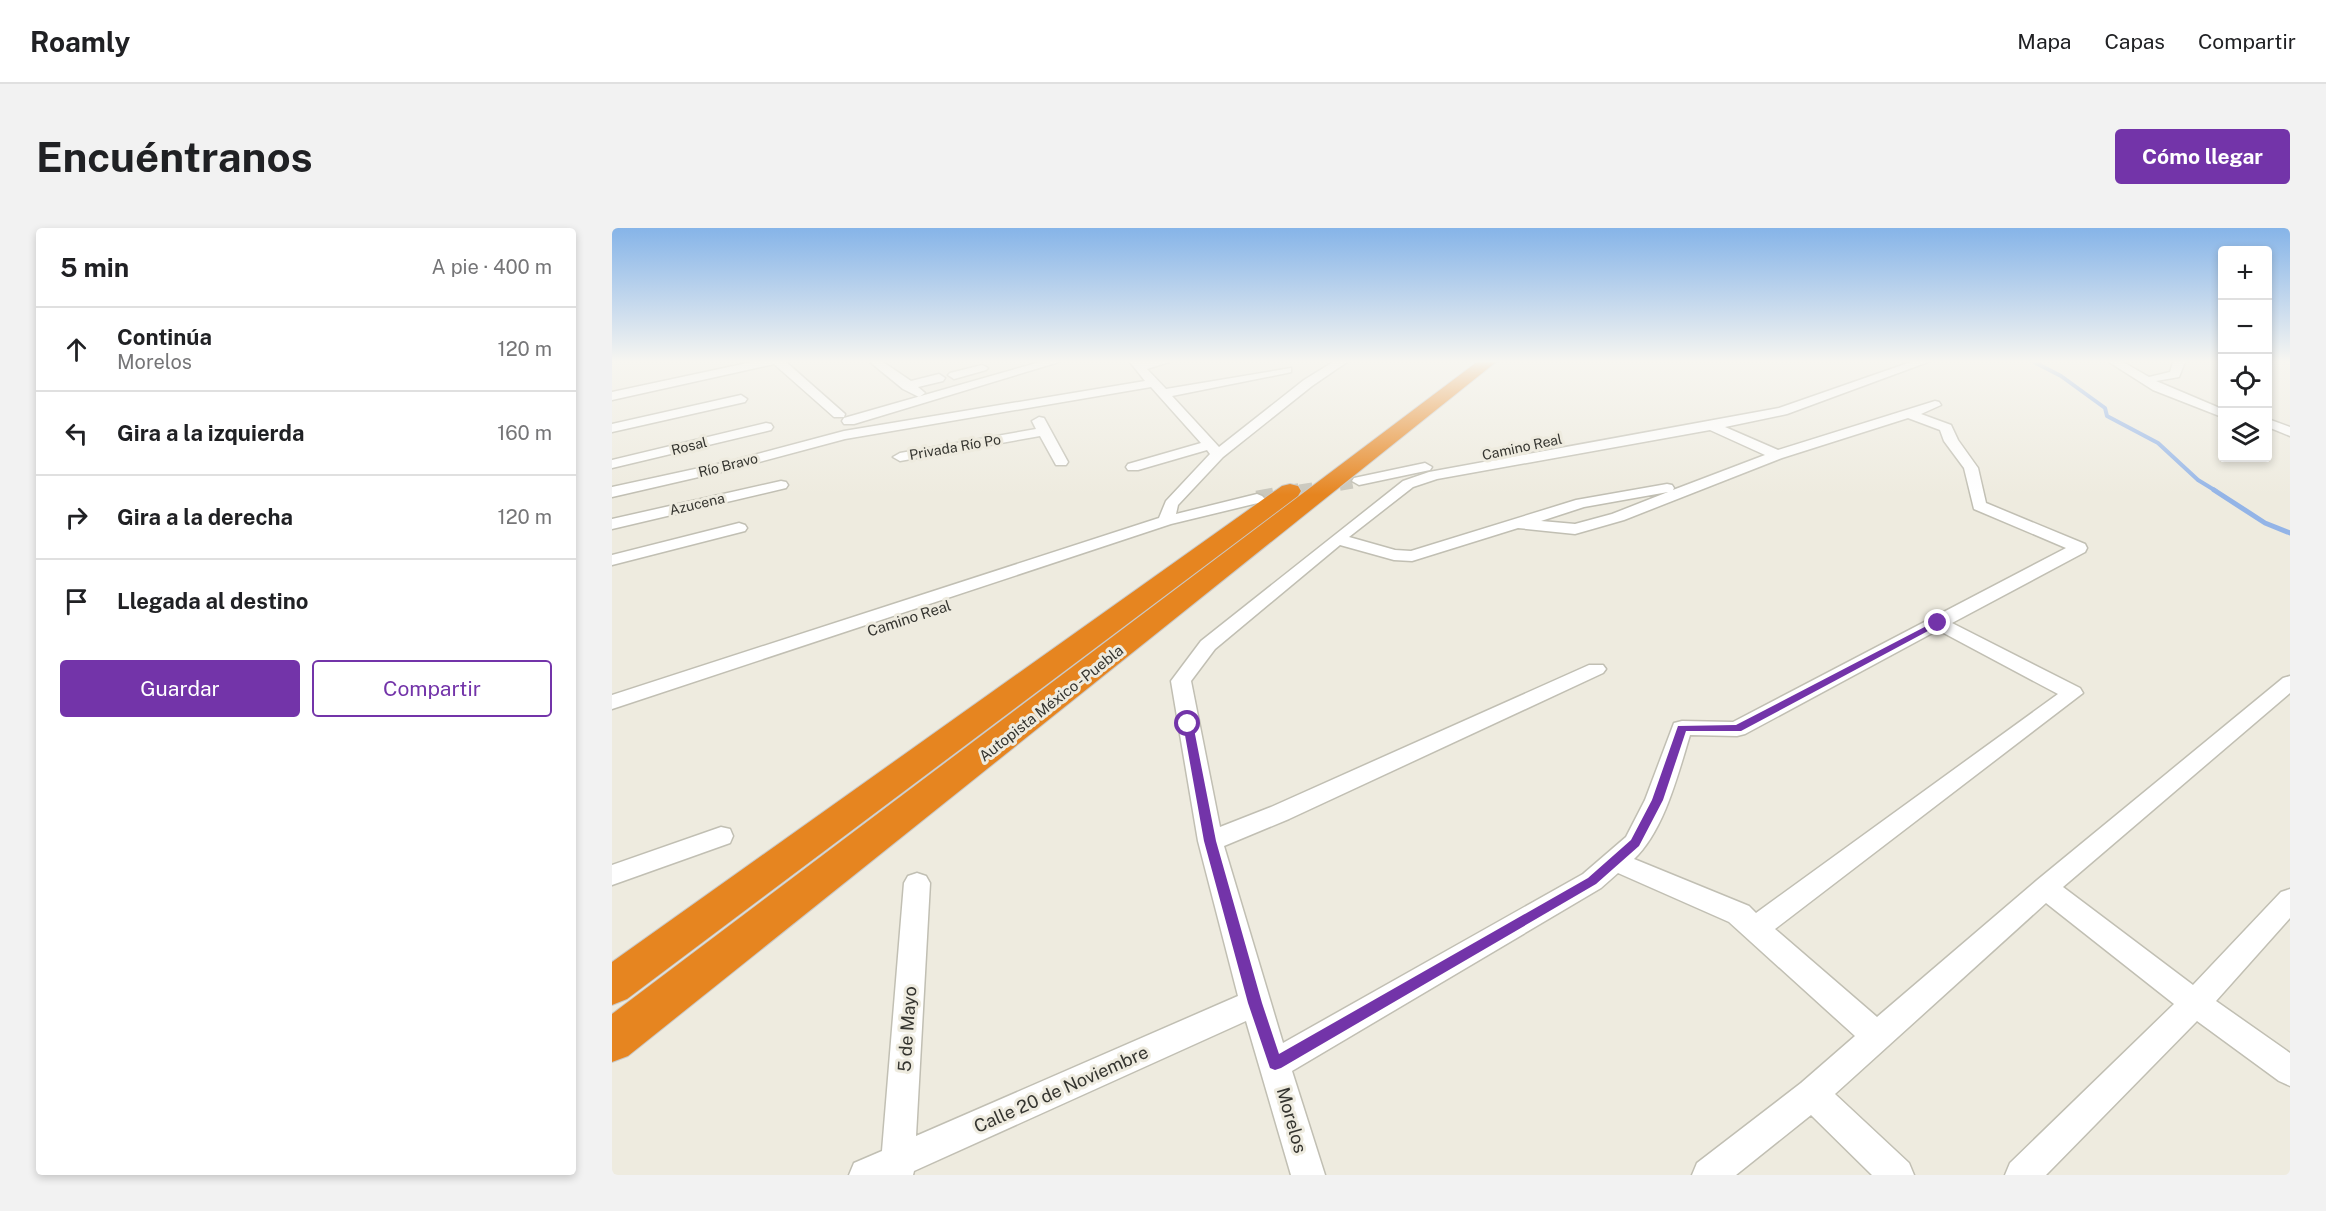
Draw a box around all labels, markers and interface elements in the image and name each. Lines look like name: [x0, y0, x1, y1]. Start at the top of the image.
text: Roamly: [30, 25, 130, 58]
text: Mapa: [2017, 29, 2071, 54]
text: Capas: [2104, 29, 2165, 54]
text: Compartir: [2198, 29, 2296, 54]
button: Cómo llegar: [2115, 129, 2290, 184]
text: Encuéntranos: [36, 132, 313, 181]
map controls: [2218, 246, 2272, 462]
button: +: [2218, 246, 2272, 300]
text: 5 min: [60, 252, 129, 283]
text: A pie · 400 m: [432, 255, 552, 279]
button: −: [2218, 300, 2272, 354]
text: Continúa: [117, 324, 212, 350]
icon: ahead: [60, 333, 93, 366]
text: 120 m: [498, 337, 552, 361]
text: Morelos: [117, 350, 192, 374]
button: locate: [2218, 354, 2272, 408]
button: layers: [2218, 408, 2272, 462]
icon: left: [60, 417, 93, 450]
text: Gira a la izquierda: [117, 420, 304, 446]
text: 160 m: [497, 421, 552, 445]
street label: Privada Río Po: [908, 431, 1002, 463]
street label: Camino Real: [1481, 431, 1563, 463]
street label: Rosal: [670, 434, 708, 458]
street label: Río Bravo: [696, 450, 760, 480]
street label: Azucena: [668, 490, 726, 518]
icon: right: [60, 501, 93, 534]
text: Gira a la derecha: [117, 504, 293, 530]
text: 120 m: [498, 505, 552, 529]
icon: arrive: [60, 585, 93, 618]
text: Llegada al destino: [117, 588, 308, 614]
street label: Camino Real: [865, 596, 953, 640]
route end: [1924, 609, 1950, 635]
street label: Autopista México - Puebla: [976, 641, 1126, 765]
button: Guardar: [60, 660, 300, 717]
button: Compartir: [312, 660, 552, 717]
route start: [1174, 710, 1200, 736]
street label: 5 de Mayo: [894, 985, 920, 1073]
street label: Calle 20 de Noviembre: [971, 1041, 1151, 1137]
street label: Morelos: [1273, 1085, 1311, 1155]

